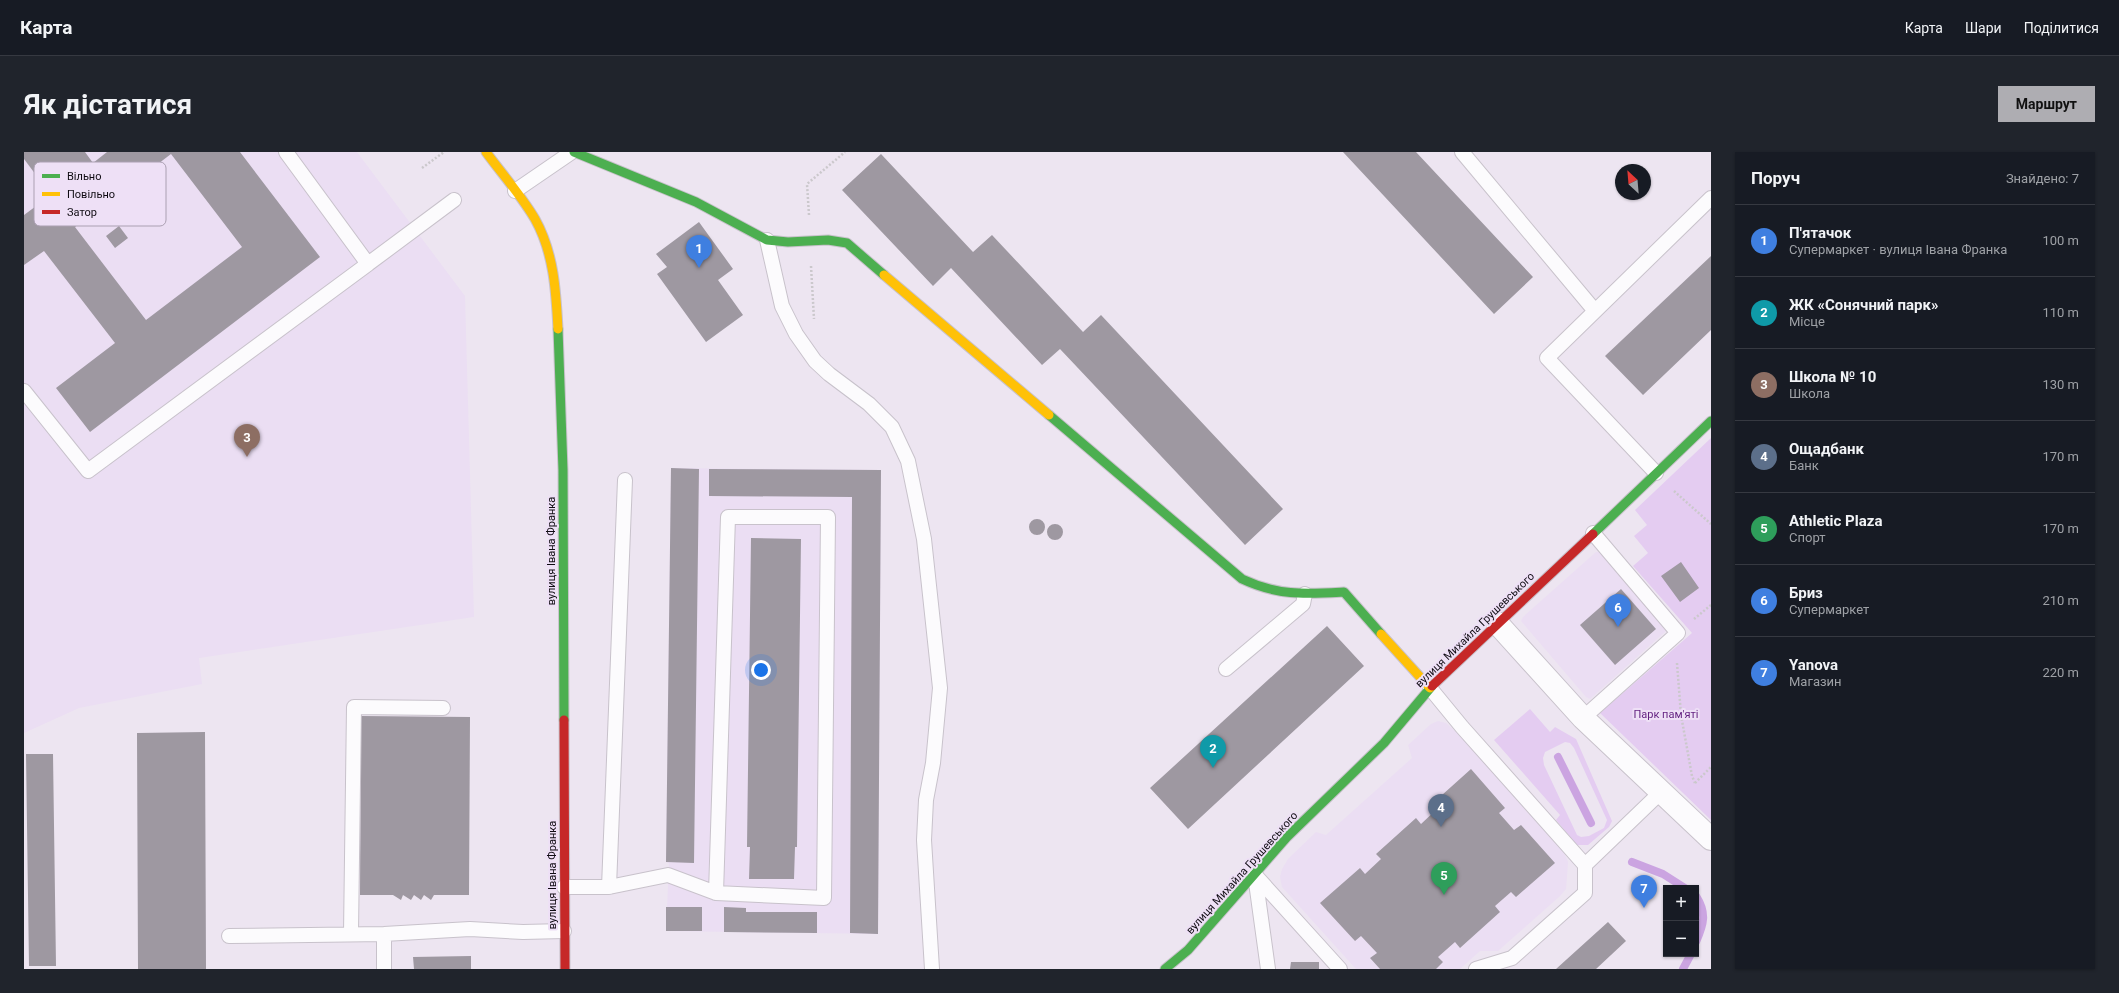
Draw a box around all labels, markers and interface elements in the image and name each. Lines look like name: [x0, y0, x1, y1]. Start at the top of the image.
text: Карта: [20, 16, 72, 39]
text: Карта: [1905, 20, 1943, 36]
text: Шари: [1965, 20, 2002, 36]
text: Поділитися: [2024, 20, 2099, 36]
button: Маршрут: [1998, 86, 2095, 122]
text: Як дістатися: [24, 88, 192, 121]
legend: [34, 162, 166, 226]
north arrow: [1615, 164, 1651, 200]
text: Поруч: [1751, 168, 1800, 188]
text: Вільно: [67, 170, 101, 183]
text: Знайдено: 7: [2006, 171, 2079, 186]
text: Повільно: [67, 188, 115, 201]
text: Затор: [67, 206, 97, 219]
text: П'ятачок: [1789, 224, 1851, 242]
text: 1: [1760, 233, 1768, 248]
text: 100 m: [2042, 233, 2079, 248]
pin: 1: [686, 235, 712, 268]
text: Супермаркет · вулиця Івана Франка: [1789, 242, 2007, 257]
text: ЖК «Сонячний парк»: [1789, 296, 1939, 314]
text: 2: [1760, 305, 1768, 320]
text: 110 m: [2042, 305, 2079, 320]
text: Місце: [1789, 314, 1825, 329]
text: Школа № 10: [1789, 368, 1876, 386]
text: 3: [1760, 377, 1768, 392]
text: 130 m: [2042, 377, 2079, 392]
text: Школа: [1789, 386, 1830, 401]
pin: 3: [234, 424, 260, 457]
text: Ощадбанк: [1789, 440, 1864, 458]
text: 4: [1760, 449, 1768, 464]
text: 170 m: [2042, 449, 2079, 464]
text: Банк: [1789, 458, 1819, 473]
street label: вулиця Івана Франка: [545, 497, 558, 605]
text: Athletic Plaza: [1789, 512, 1882, 530]
text: 5: [1760, 521, 1768, 536]
text: 170 m: [2042, 521, 2079, 536]
text: Спорт: [1789, 530, 1825, 545]
street label: вулиця Михайла Грушевського: [1413, 570, 1537, 690]
text: Бриз: [1789, 584, 1823, 602]
text: 6: [1760, 593, 1768, 608]
text: 210 m: [2042, 593, 2079, 608]
pin: 6: [1605, 594, 1631, 627]
text: Супермаркет: [1789, 602, 1869, 617]
text: Yanova: [1789, 656, 1838, 674]
your location: [751, 660, 771, 680]
text: 7: [1760, 665, 1768, 680]
text: 220 m: [2042, 665, 2079, 680]
text: Магазин: [1789, 674, 1842, 689]
park label: Парк пам'яті: [1633, 708, 1699, 721]
pin: 2: [1200, 735, 1226, 768]
pin: 4: [1428, 794, 1454, 827]
street label: вулиця Михайла Грушевського: [1184, 809, 1300, 937]
street label: вулиця Івана Франка: [546, 821, 559, 929]
pin: 5: [1431, 862, 1457, 895]
pin: 7: [1631, 875, 1657, 908]
map controls: [1663, 885, 1699, 957]
button: +: [1663, 885, 1699, 921]
button: −: [1663, 921, 1699, 957]

